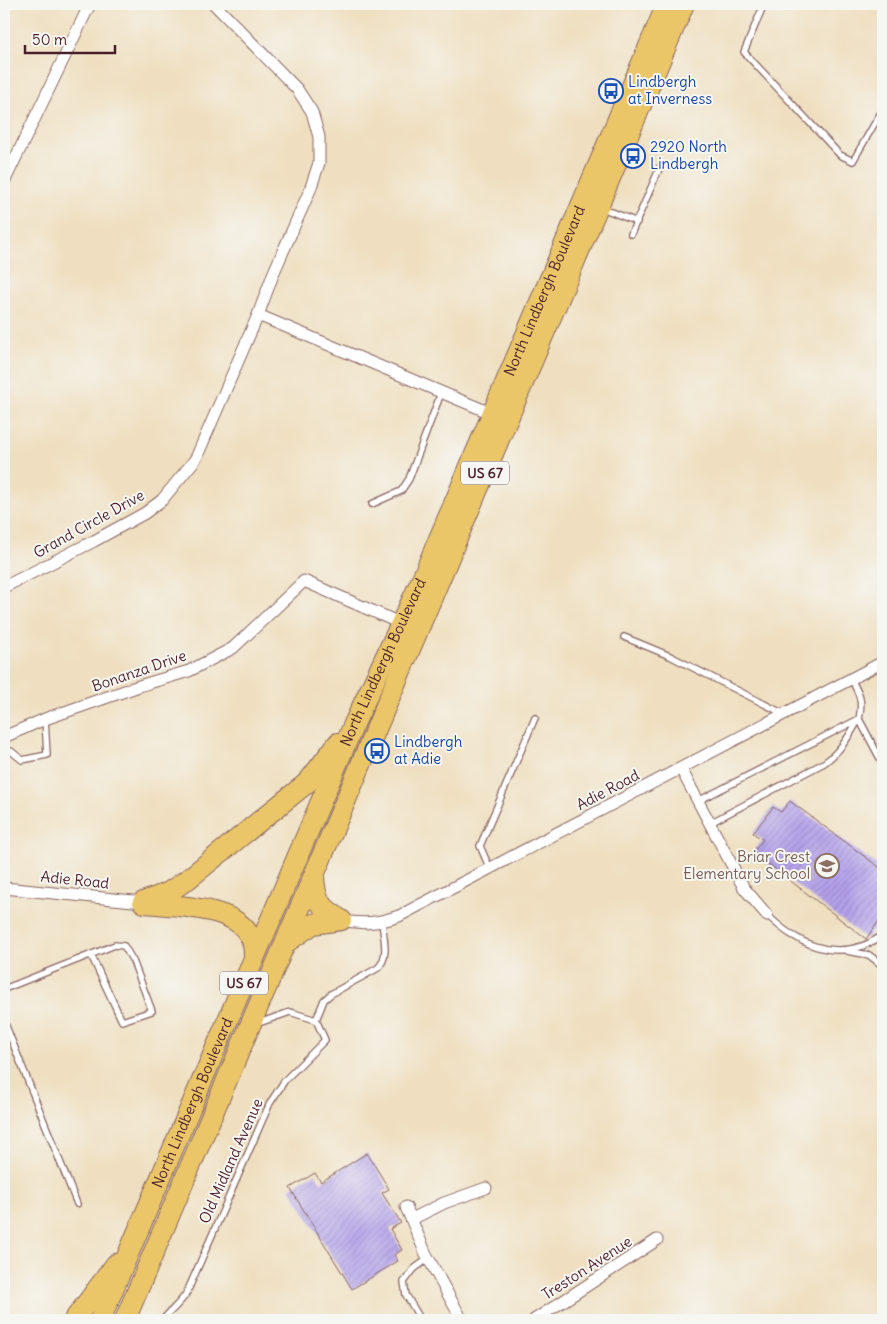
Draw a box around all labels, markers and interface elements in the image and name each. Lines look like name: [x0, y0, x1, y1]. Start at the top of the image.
scale bar: [25, 22, 115, 54]
text: 50 m: [32, 30, 67, 49]
place label: Lindbergh at Inverness: [628, 72, 712, 108]
bus stop icon: Lindbergh at Inverness: [598, 78, 624, 104]
place label: 2920 North Lindbergh: [650, 137, 727, 173]
bus stop icon: 2920 North Lindbergh: [620, 143, 646, 169]
street label: North Lindbergh Boulevard: [500, 203, 589, 379]
road number: US 67: [461, 462, 509, 484]
street label: Grand Circle Drive: [30, 485, 147, 562]
street label: North Lindbergh Boulevard: [336, 575, 430, 749]
street label: Bonanza Drive: [89, 645, 189, 696]
place label: Lindbergh at Adie: [394, 732, 463, 768]
bus stop icon: Lindbergh at Adie: [364, 738, 390, 764]
street label: Adie Road: [573, 765, 643, 814]
place label: Briar Crest Elementary School: [683, 847, 810, 883]
school or university icon: Briar Crest Elementary School: [814, 853, 840, 879]
street label: Adie Road: [40, 866, 110, 893]
road number: US 67: [220, 971, 268, 994]
street label: North Lindbergh Boulevard: [147, 1015, 237, 1191]
street label: Old Midland Avenue: [194, 1095, 267, 1226]
street label: Treston Avenue: [538, 1231, 635, 1304]

